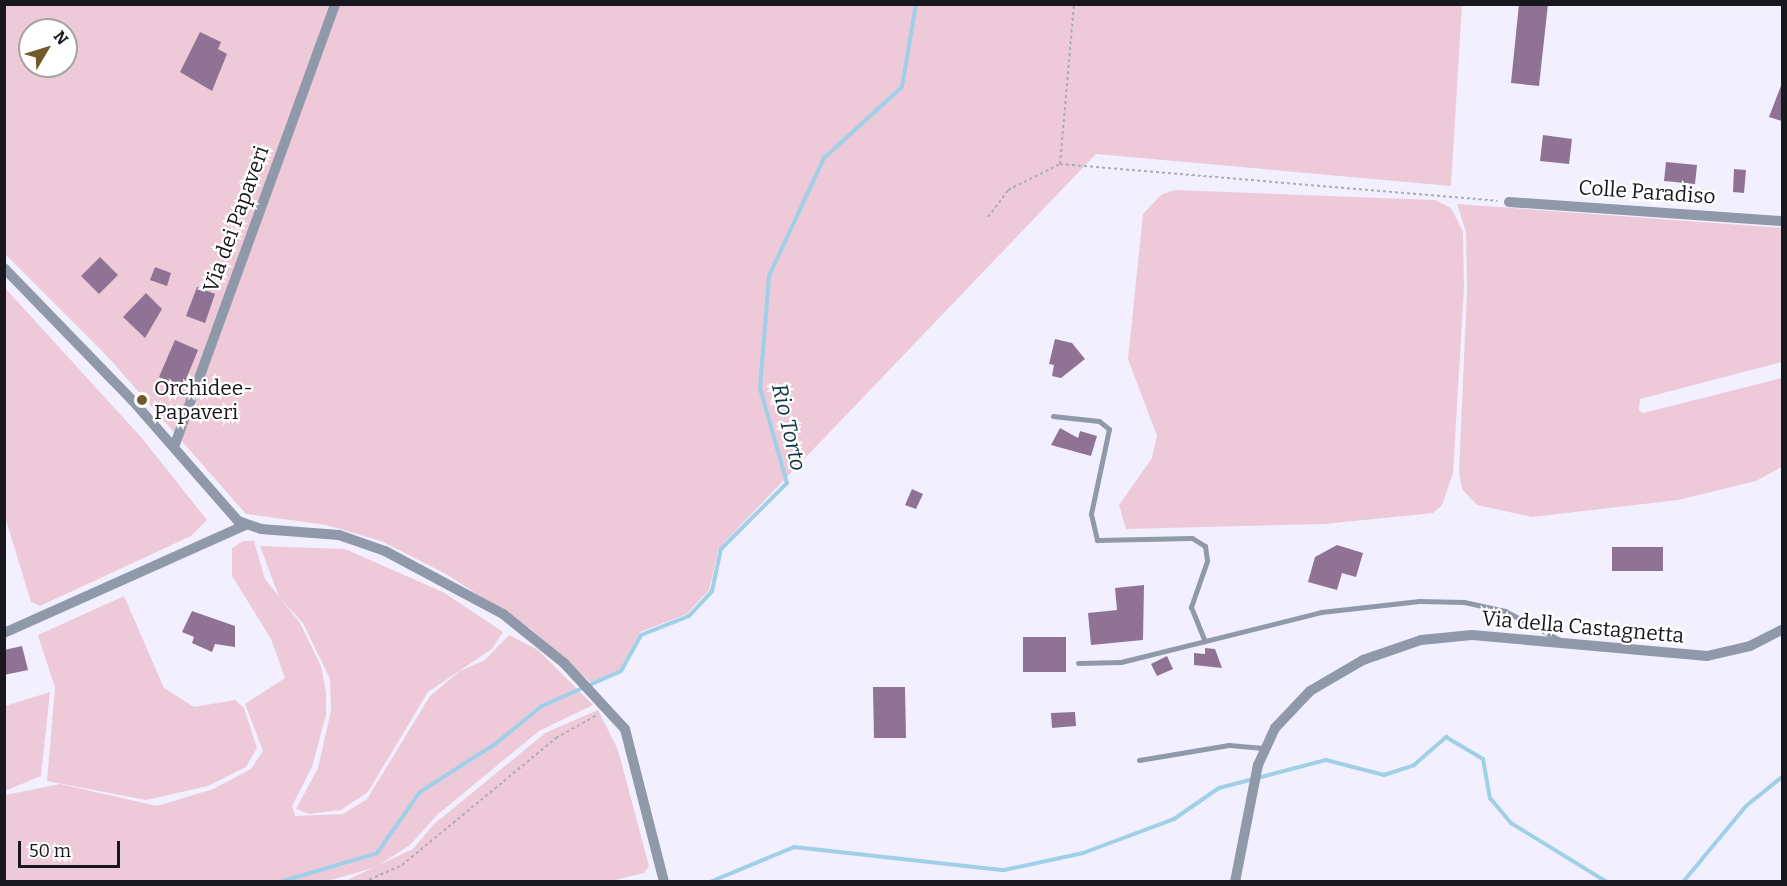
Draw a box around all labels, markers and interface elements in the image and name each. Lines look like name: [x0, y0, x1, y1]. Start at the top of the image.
north arrow: [18, 18, 78, 78]
text: N: [50, 27, 72, 49]
street label: Via dei Papaveri: [198, 142, 274, 296]
street label: Colle Paradiso: [1578, 175, 1716, 209]
place label: Orchidee- Papaveri: [154, 375, 253, 425]
water label: Rio Torto: [766, 381, 812, 473]
marker: Orchidee- Papaveri: [135, 393, 149, 407]
street label: Via della Castagnetta: [1481, 606, 1685, 648]
scale bar: [21, 829, 123, 867]
text: 50 m: [29, 840, 71, 862]

